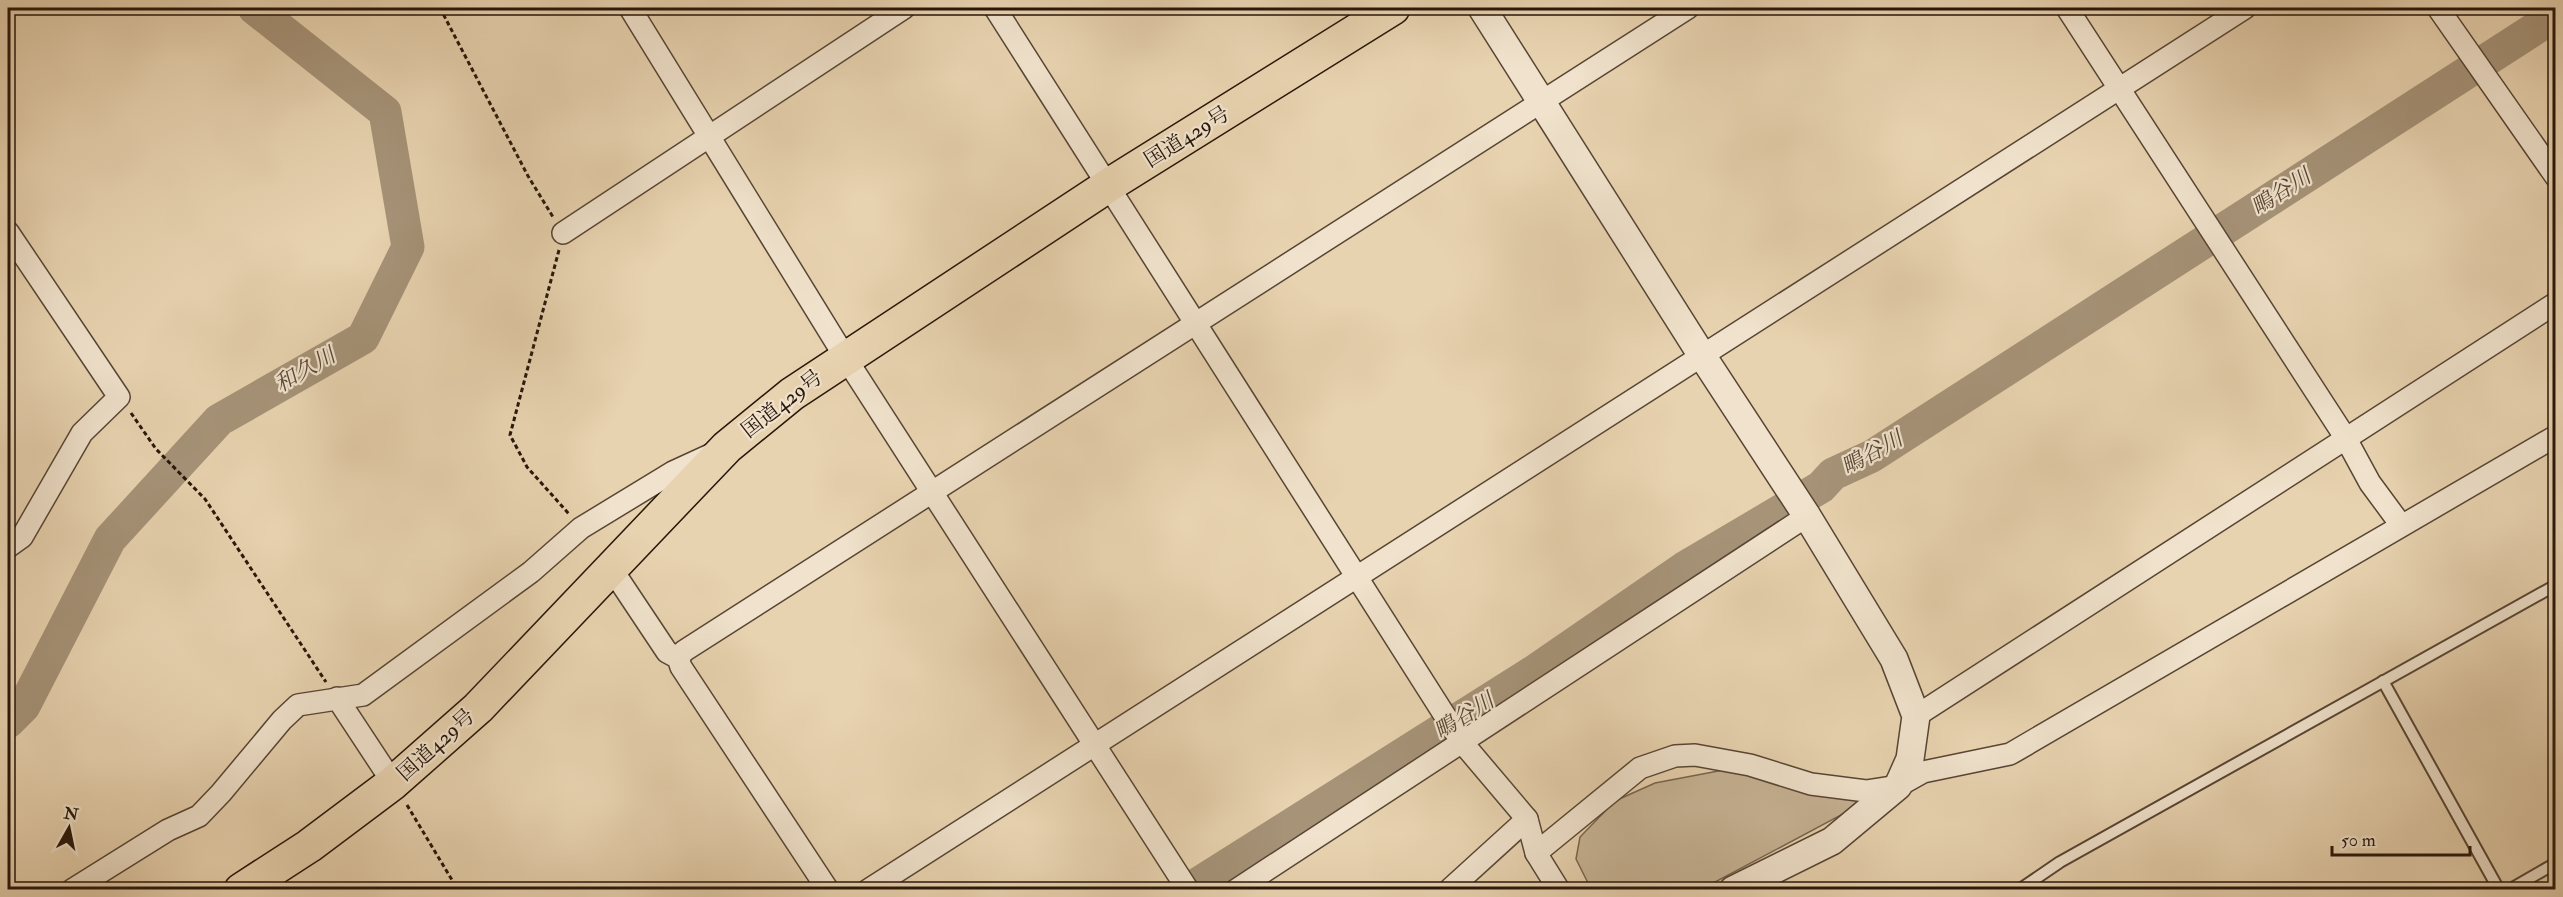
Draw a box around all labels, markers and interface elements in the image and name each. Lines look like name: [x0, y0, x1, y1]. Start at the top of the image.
street label: 国道429号: [1139, 100, 1235, 174]
water label: 鴫谷川: [2246, 161, 2318, 222]
water label: 和久川: [269, 340, 342, 399]
street label: 国道429号: [736, 364, 828, 444]
water label: 鴫谷川: [1836, 424, 1909, 481]
water label: 鴫谷川: [1429, 686, 1501, 745]
street label: 国道429号: [391, 703, 481, 787]
north arrow: [39, 798, 99, 858]
text: N: [62, 803, 80, 825]
scale bar: [2332, 819, 2470, 857]
text: 50 m: [2341, 829, 2376, 852]

